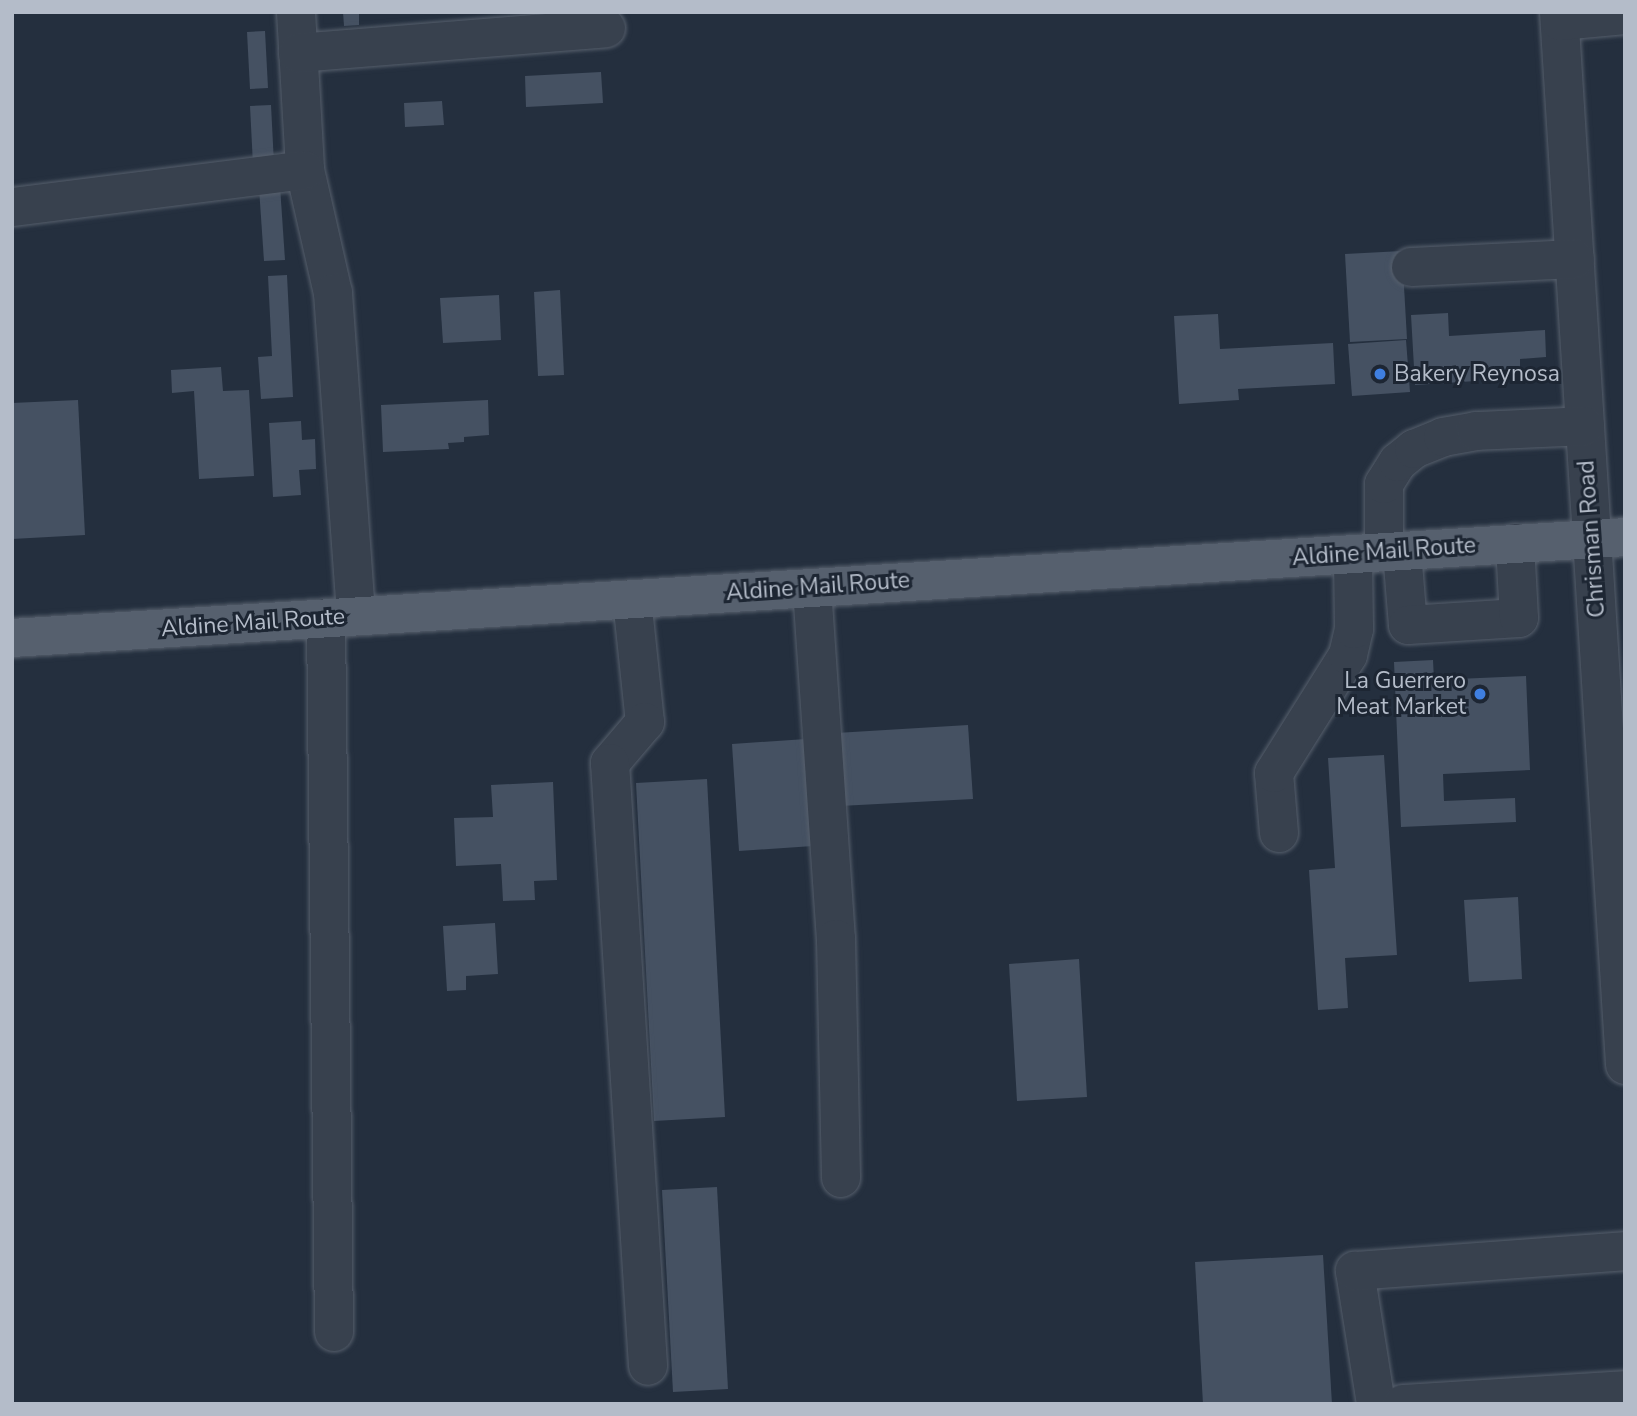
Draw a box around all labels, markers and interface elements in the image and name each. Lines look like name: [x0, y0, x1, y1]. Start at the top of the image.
place label: Bakery Reynosa: [1394, 360, 1560, 388]
marker: Bakery Reynosa: [1372, 366, 1388, 382]
street label: Chrisman Road: [1573, 459, 1611, 619]
street label: Aldine Mail Route: [1291, 532, 1477, 572]
street label: Aldine Mail Route: [725, 567, 911, 607]
street label: Aldine Mail Route: [160, 603, 346, 643]
place label: La Guerrero Meat Market: [1336, 667, 1466, 721]
marker: La Guerrero Meat Market: [1472, 686, 1488, 702]

